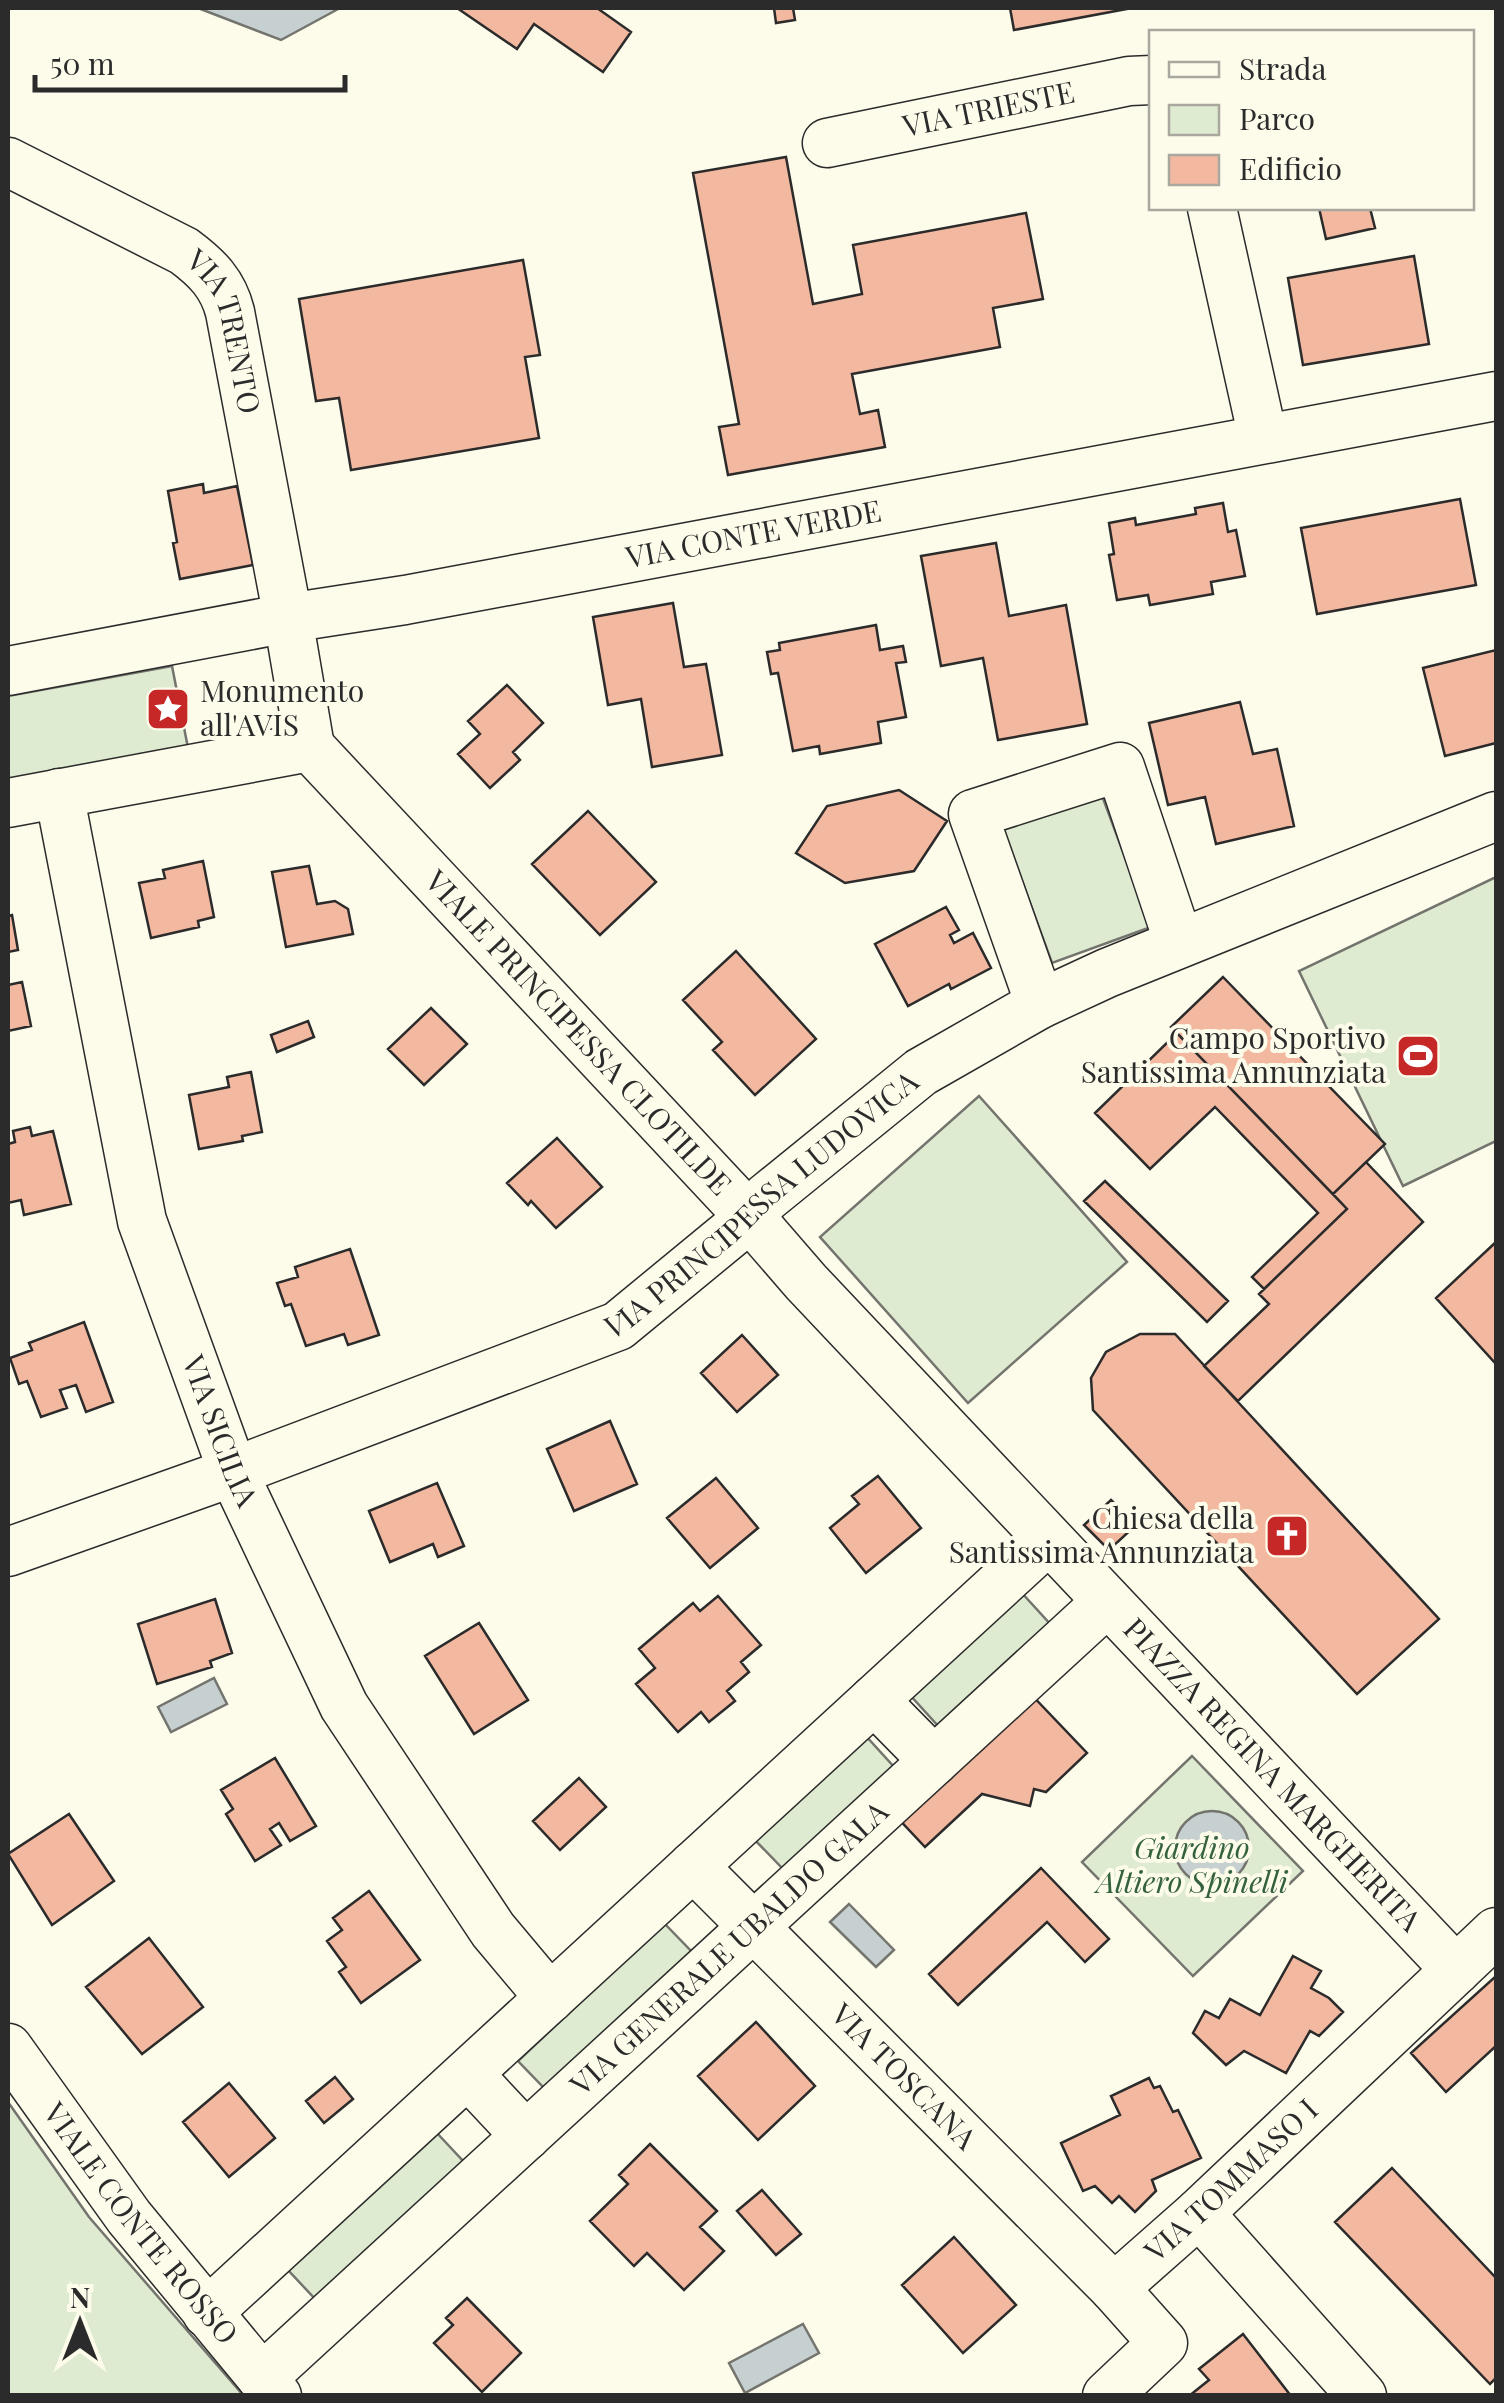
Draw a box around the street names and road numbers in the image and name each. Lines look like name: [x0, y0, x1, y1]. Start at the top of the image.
street label: VIA TRIESTE: [898, 71, 1078, 145]
street label: VIA TRENTO: [178, 239, 271, 417]
street label: VIA CONTE VERDE: [621, 489, 884, 576]
street label: VIALE PRINCIPESSA CLOTILDE: [417, 860, 741, 1203]
street label: VIA PRINCIPESSA LUDOVICA: [598, 1060, 926, 1347]
street label: VIA SICILIA: [174, 1348, 269, 1514]
street label: PIAZZA REGINA MARGHERITA: [1116, 1609, 1432, 1940]
street label: VIA GENERALE UBALDO GALA: [560, 1790, 897, 2104]
street label: VIA TOSCANA: [823, 1993, 987, 2158]
street label: VIA TOMMASO I: [1135, 2089, 1326, 2270]
street label: VIALE CONTE ROSSO: [35, 2096, 245, 2350]

